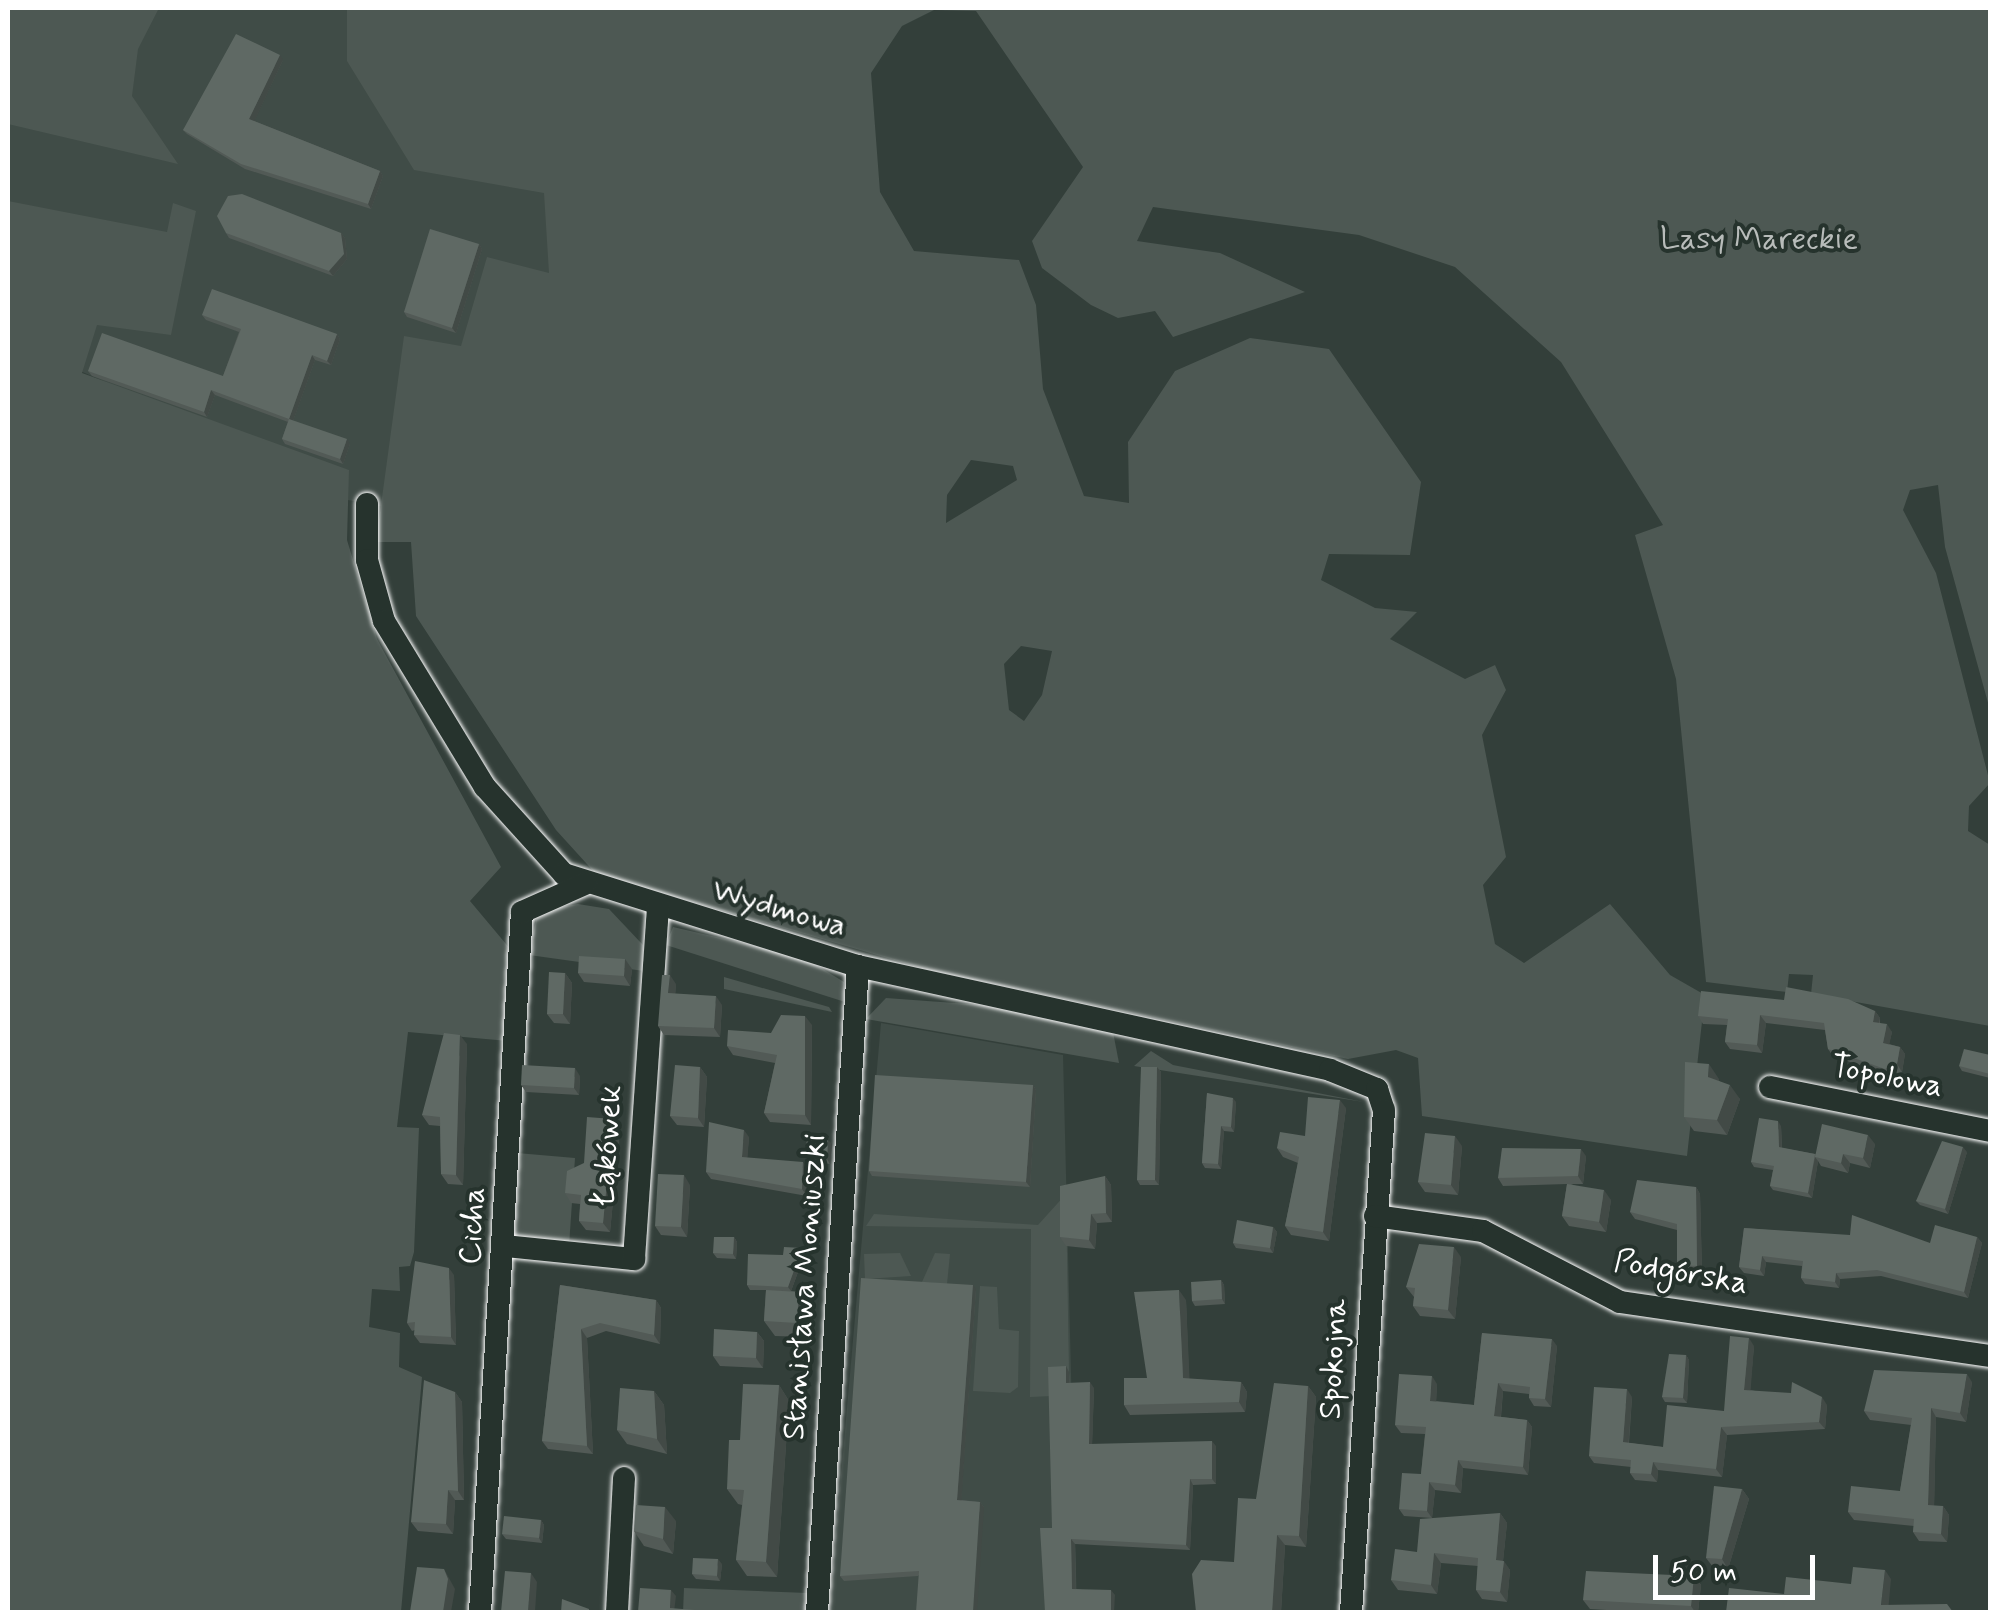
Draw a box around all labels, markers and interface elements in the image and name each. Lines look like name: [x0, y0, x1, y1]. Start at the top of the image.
park label: Lasy Mareckie: [1660, 220, 1858, 258]
street label: Wydmowa: [708, 872, 850, 946]
street label: Topolowa: [1828, 1047, 1946, 1107]
street label: Łąkówek: [585, 1084, 631, 1208]
street label: Stanisława Moniuszki: [775, 1134, 835, 1440]
street label: Cicha: [452, 1186, 494, 1266]
street label: Podgórska: [1611, 1242, 1751, 1304]
street label: Spokojna: [1312, 1298, 1356, 1420]
scale bar: [1658, 1535, 1820, 1597]
text: 50 m: [1670, 1553, 1737, 1592]

